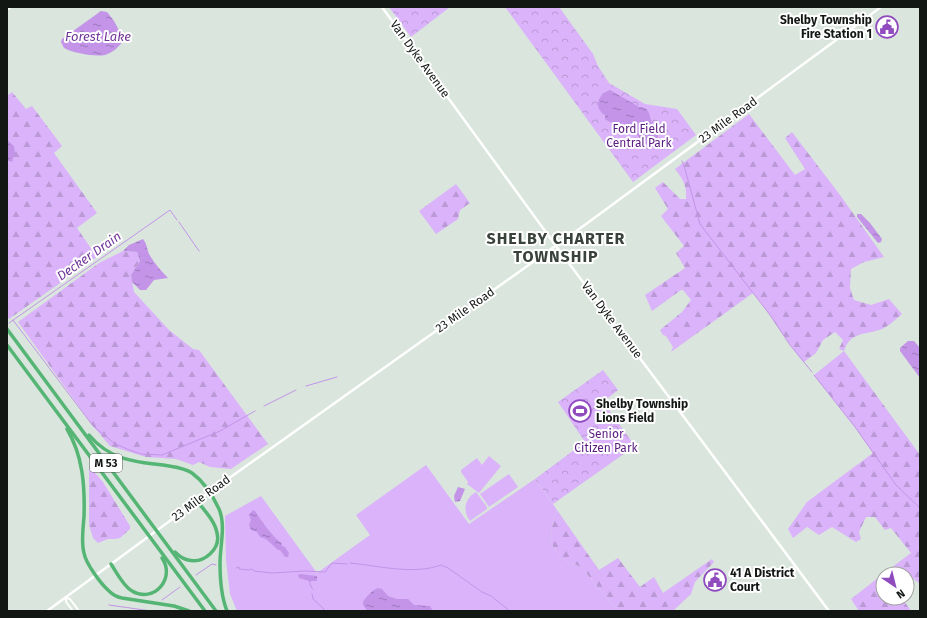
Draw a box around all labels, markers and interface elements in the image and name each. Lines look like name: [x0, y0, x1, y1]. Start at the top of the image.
place label: Shelby Township Fire Station 1: [780, 13, 872, 41]
public building icon: Shelby Township Fire Station 1: [874, 14, 900, 40]
street label: Van Dyke Avenue: [387, 18, 453, 100]
water label: Forest Lake: [65, 29, 131, 44]
street label: 23 Mile Road: [696, 94, 760, 146]
park label: Ford Field Central Park: [606, 122, 673, 150]
water label: Decker Drain: [54, 228, 124, 284]
district label: SHELBY CHARTER TOWNSHIP: [487, 229, 625, 266]
street label: Van Dyke Avenue: [579, 279, 645, 361]
street label: 23 Mile Road: [433, 285, 497, 335]
place label: Shelby Township Lions Field: [596, 397, 688, 425]
sports icon: Shelby Township Lions Field: [567, 398, 593, 424]
park label: Senior Citizen Park: [574, 427, 639, 455]
road number: M 53: [90, 454, 122, 472]
street label: 23 Mile Road: [169, 472, 233, 524]
place label: 41 A District Court: [730, 566, 795, 594]
north arrow: [875, 566, 915, 606]
public building icon: 41 A District Court: [702, 567, 728, 593]
text: N: [894, 586, 907, 601]

